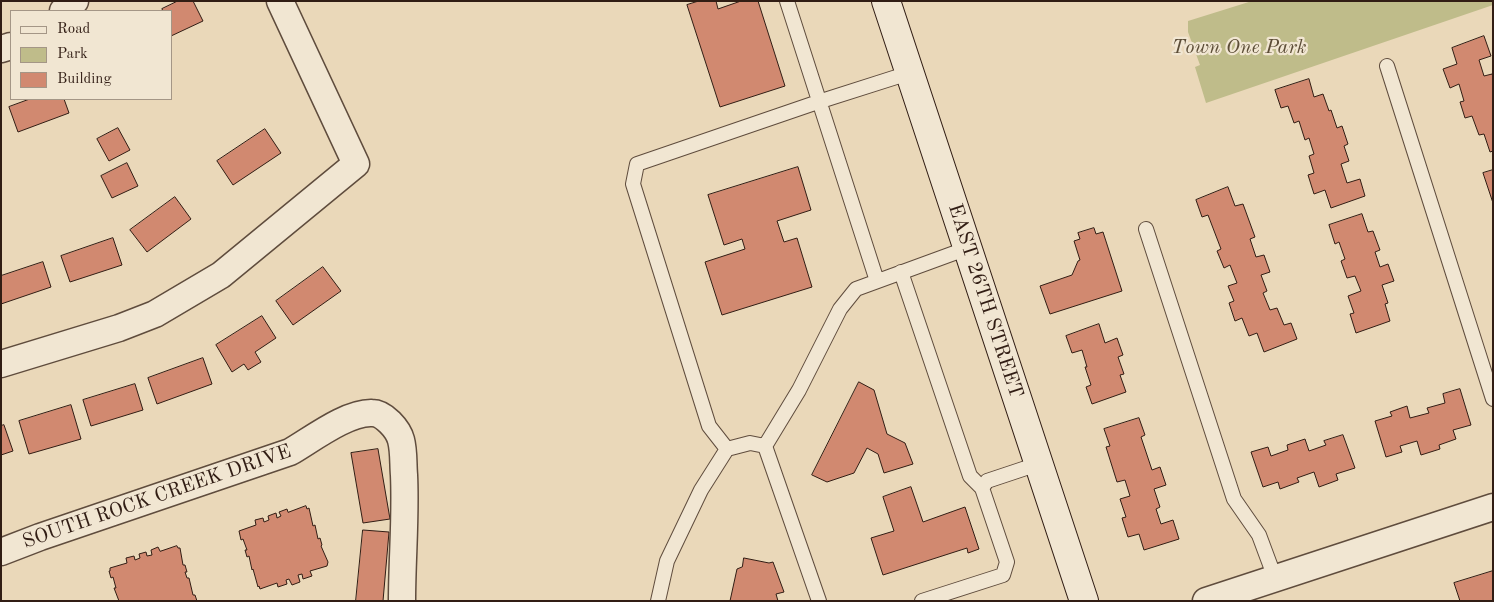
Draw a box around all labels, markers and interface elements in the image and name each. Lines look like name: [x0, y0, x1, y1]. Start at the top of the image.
legend: [10, 10, 172, 100]
text: Road: [57, 22, 90, 37]
park label: Town One Park: [1171, 36, 1307, 60]
text: Park: [57, 47, 88, 62]
text: Building: [57, 72, 112, 87]
street label: EAST 26TH STREET: [942, 201, 1028, 401]
street label: SOUTH ROCK CREEK DRIVE: [19, 440, 295, 554]

